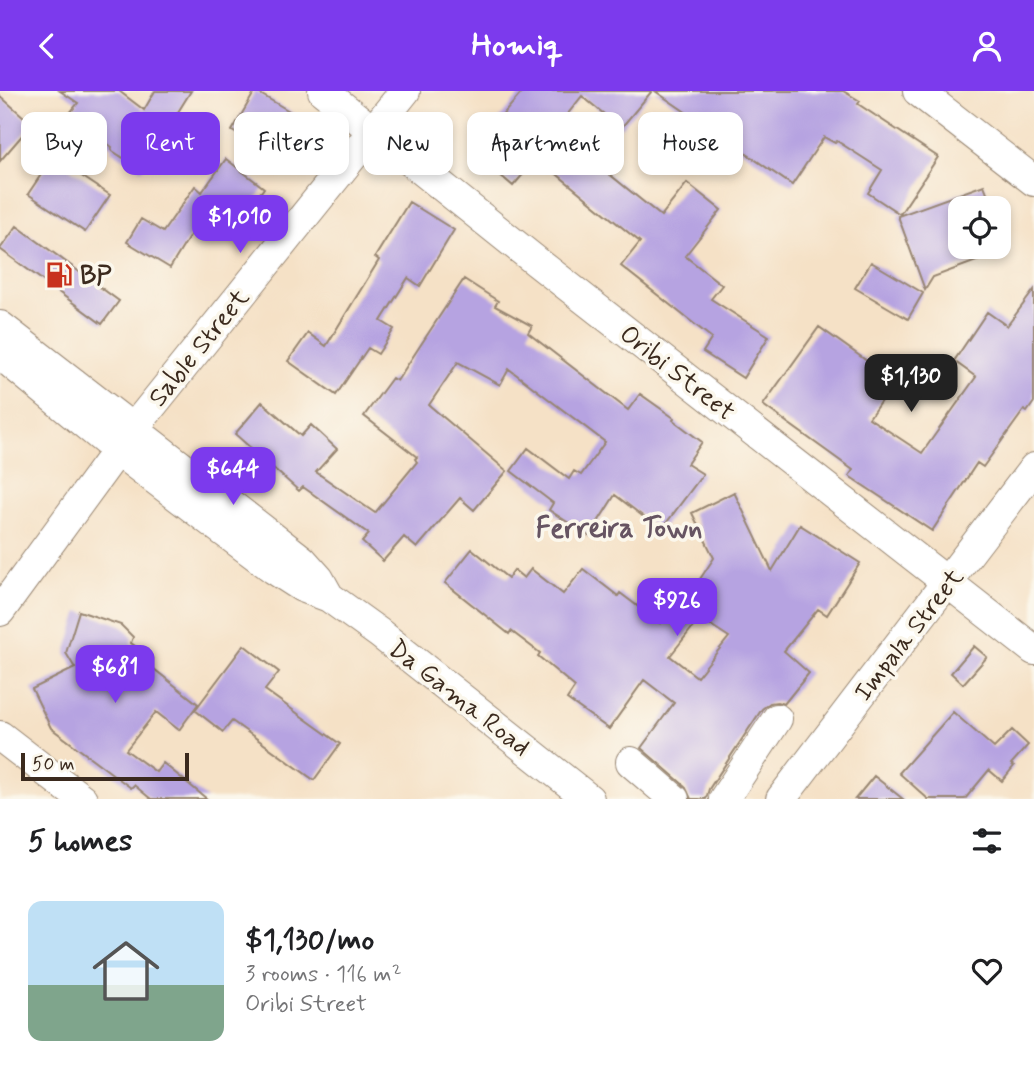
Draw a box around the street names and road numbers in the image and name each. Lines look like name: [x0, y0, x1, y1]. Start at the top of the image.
street label: Sable Street: [142, 282, 258, 414]
street label: Oribi Street: [612, 318, 742, 429]
street label: Impala Street: [847, 562, 972, 709]
street label: Da Gama Road: [381, 632, 537, 765]

